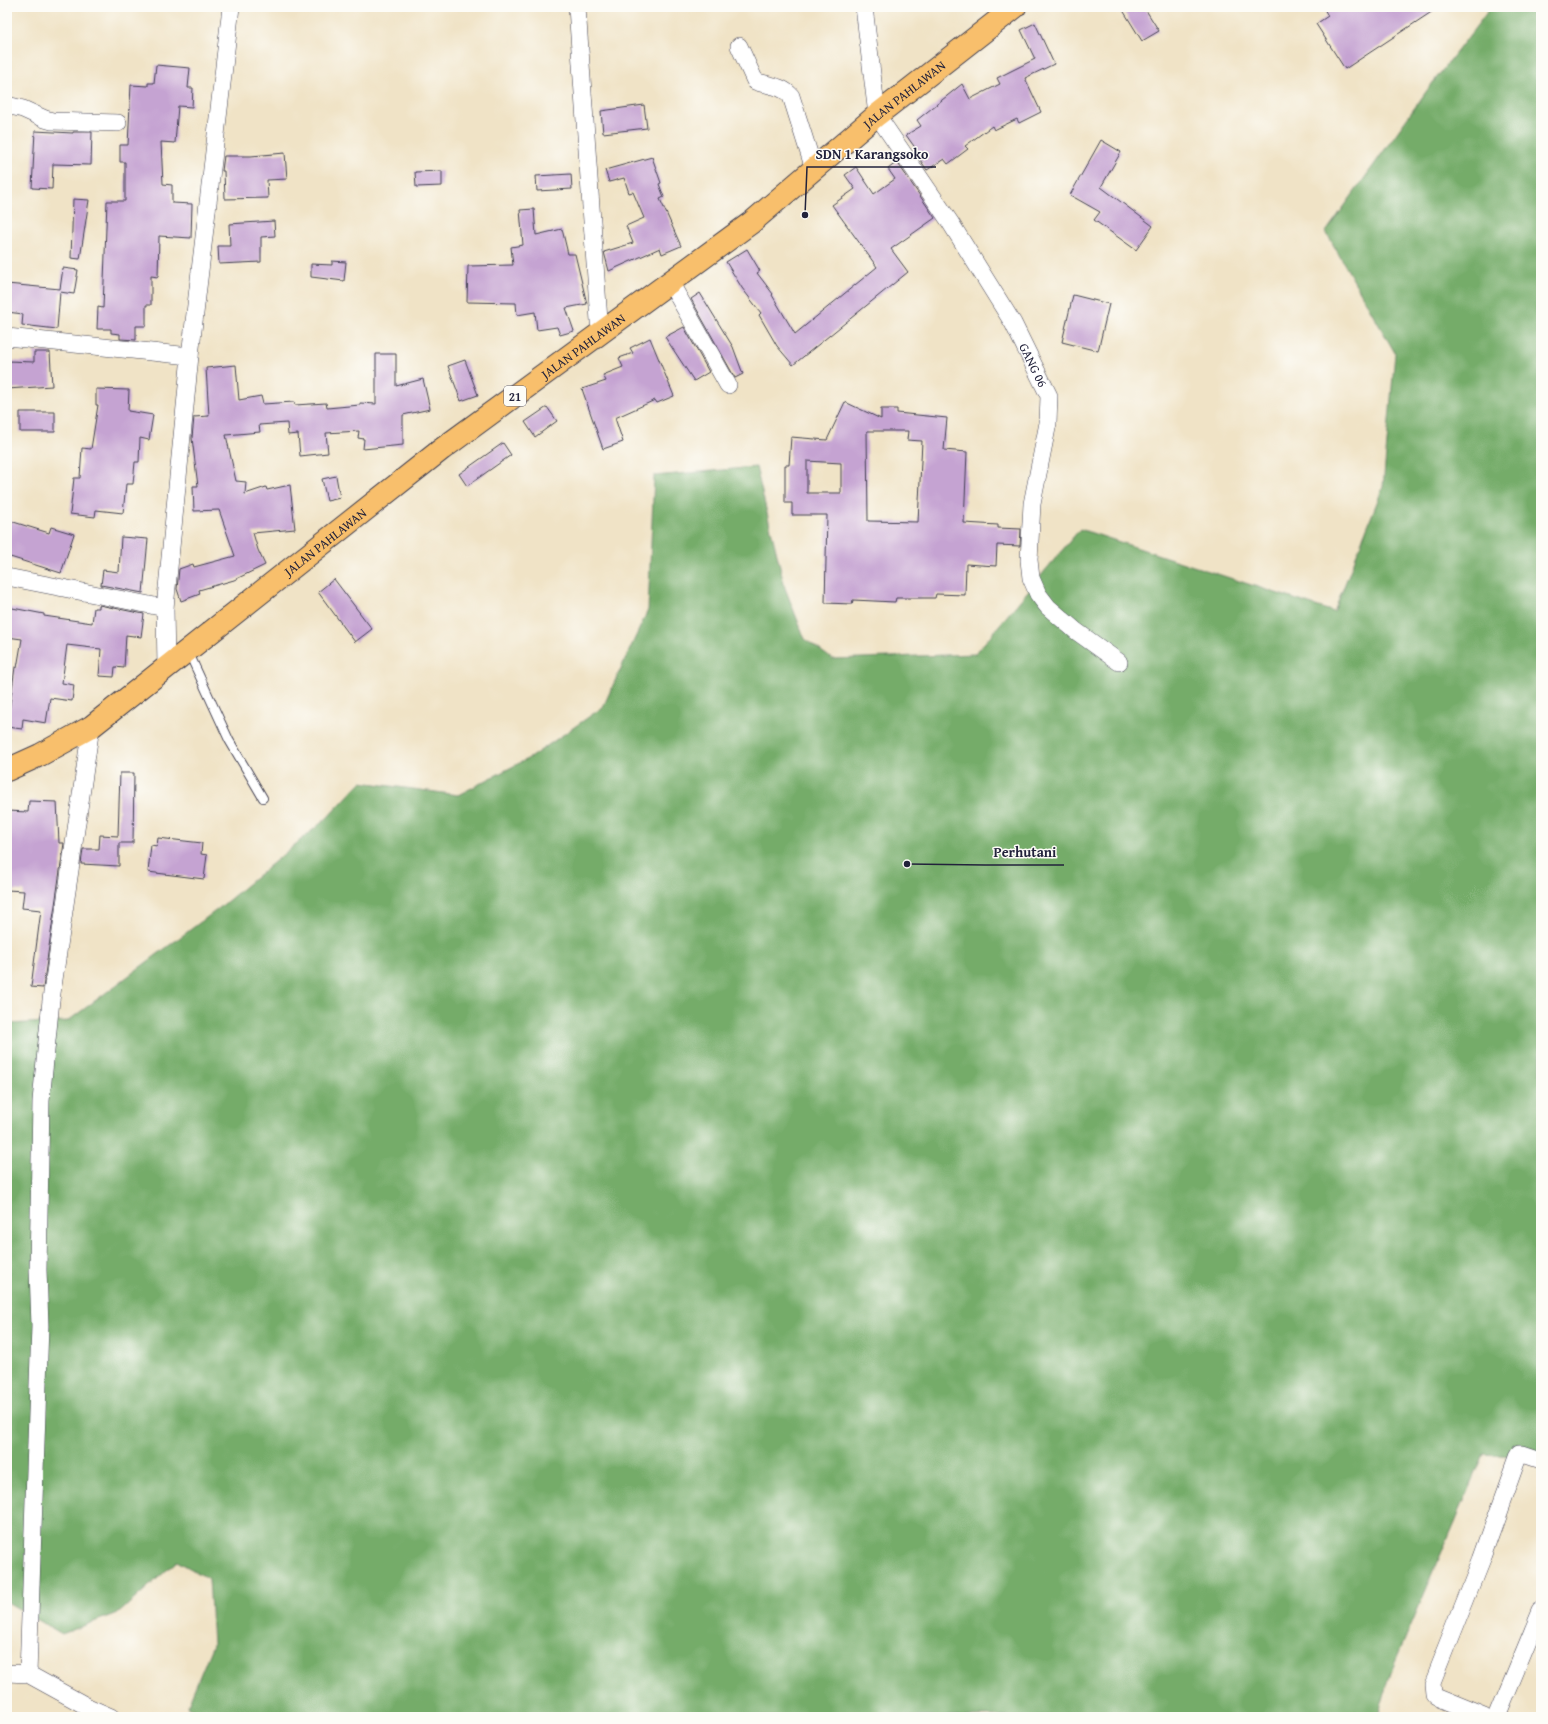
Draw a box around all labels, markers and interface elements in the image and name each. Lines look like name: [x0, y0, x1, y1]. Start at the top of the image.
street label: JALAN PAHLAWAN: [857, 55, 950, 134]
callout: SDN 1 Karangsoko: [807, 141, 936, 167]
text: SDN 1 Karangsoko: [816, 144, 929, 164]
street label: JALAN PAHLAWAN: [535, 308, 630, 384]
street label: GANG 06: [1015, 340, 1053, 390]
road number: 21: [504, 386, 526, 406]
street label: JALAN PAHLAWAN: [278, 503, 371, 581]
callout: Perhutani: [985, 839, 1064, 865]
text: Perhutani: [994, 842, 1057, 862]

